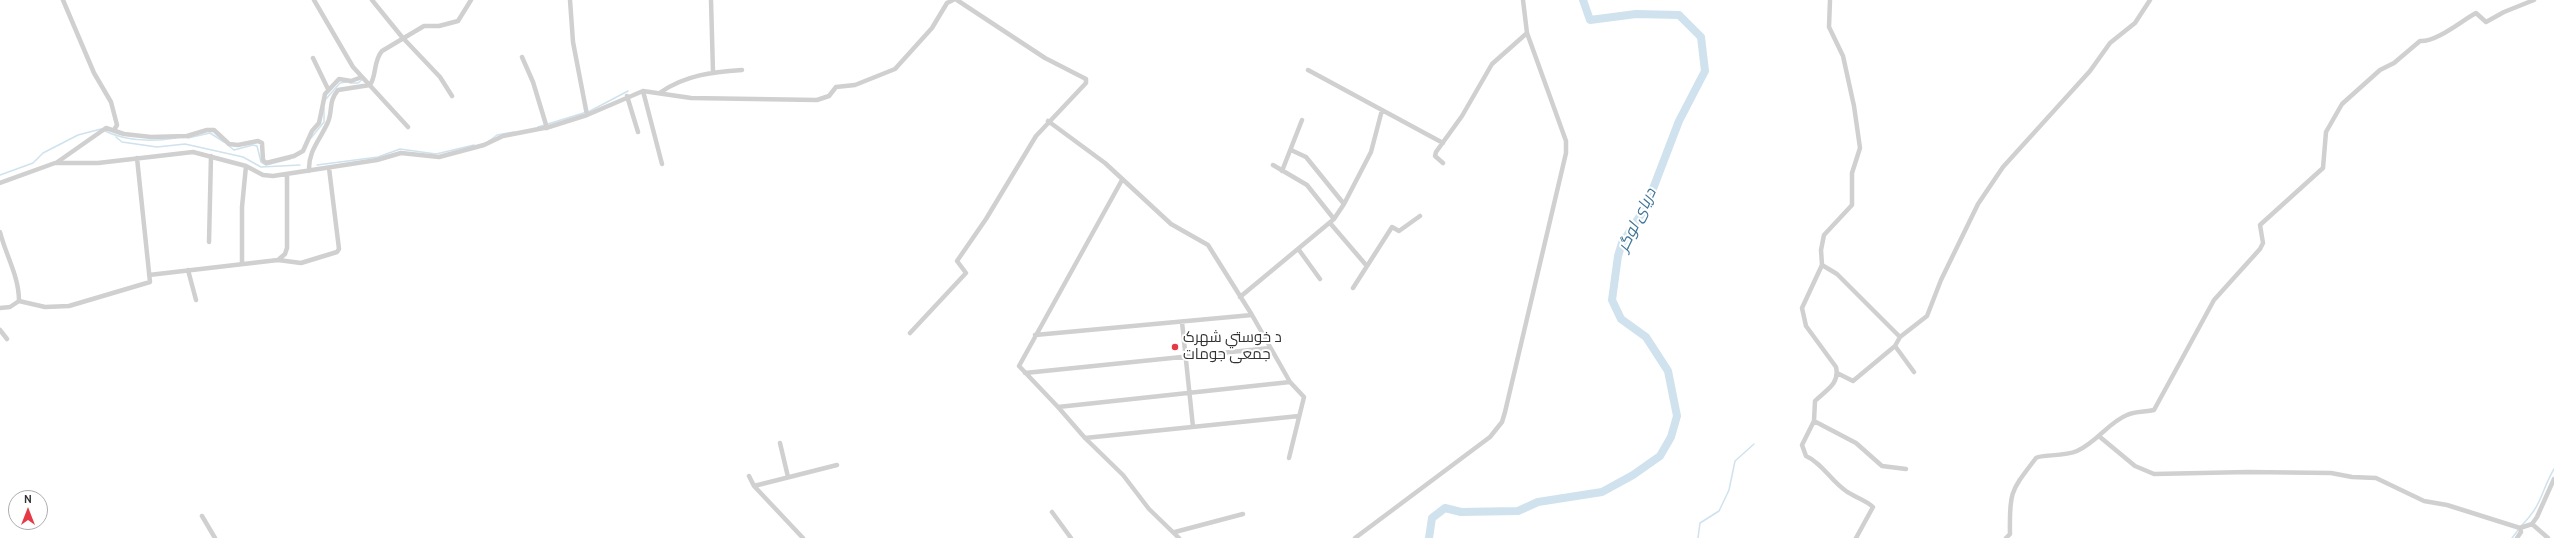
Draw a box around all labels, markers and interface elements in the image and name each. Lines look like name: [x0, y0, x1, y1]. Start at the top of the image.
water label: دریای لوگر: [1614, 185, 1660, 255]
place label: د خوستي شهرک جمعی جومات: [1183, 329, 1282, 364]
marker: د خوستي شهرک جمعی جومات: [1170, 342, 1180, 352]
north arrow: [8, 490, 48, 530]
text: N: [24, 492, 32, 506]

